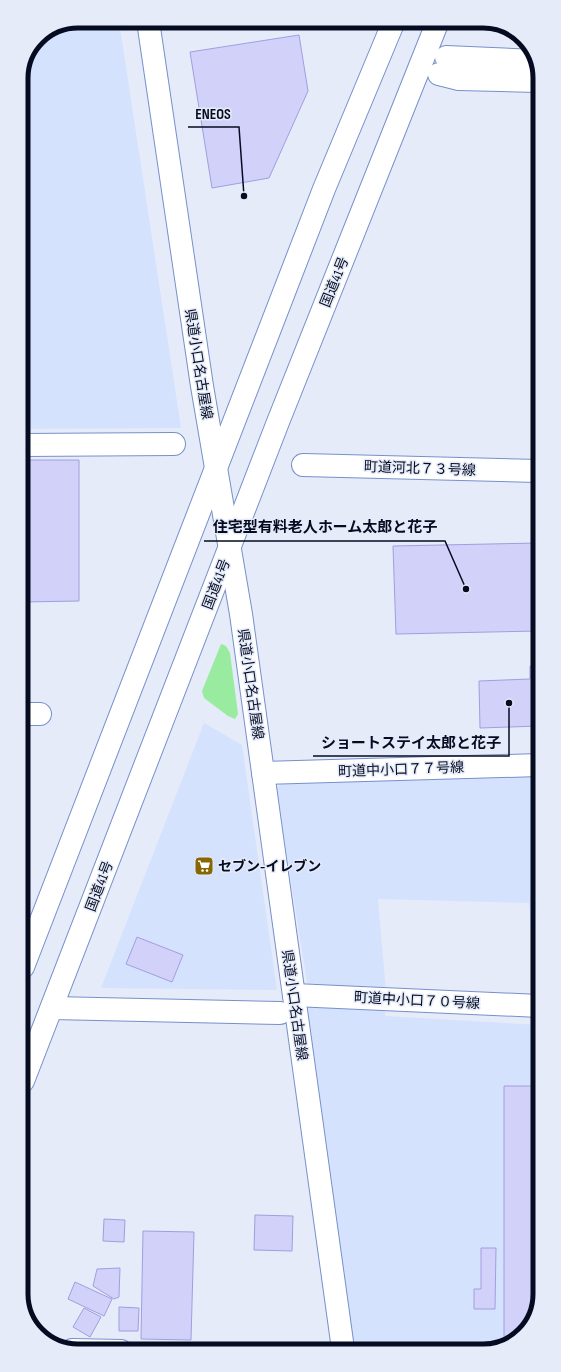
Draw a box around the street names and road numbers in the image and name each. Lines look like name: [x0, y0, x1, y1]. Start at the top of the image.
street label: 国道41号: [317, 255, 352, 310]
street label: 県道小口名古屋線: [181, 307, 216, 421]
street label: 町道河北７３号線: [364, 458, 476, 479]
street label: 国道41号: [199, 556, 234, 612]
street label: 県道小口名古屋線: [234, 627, 267, 741]
street label: 町道中小口７７号線: [338, 759, 464, 780]
street label: 国道41号: [82, 858, 117, 914]
street label: 県道小口名古屋線: [278, 948, 311, 1062]
street label: 町道中小口７０号線: [354, 989, 480, 1012]

